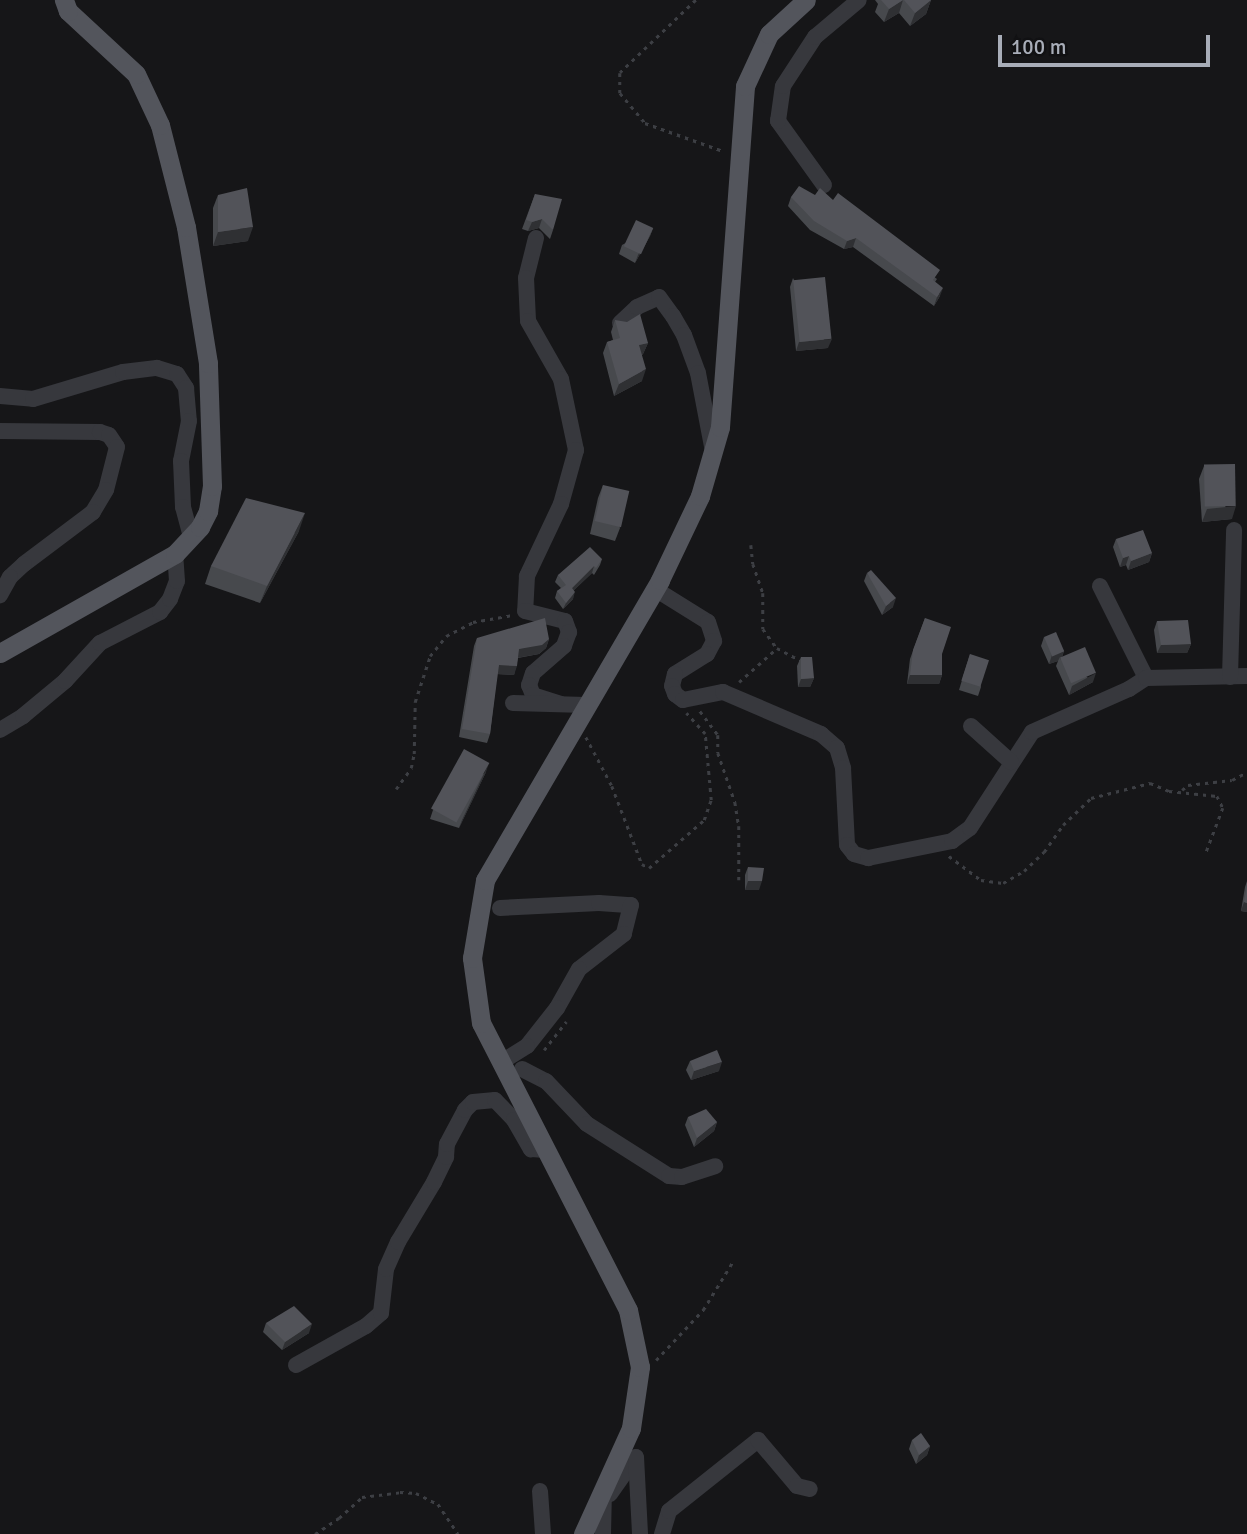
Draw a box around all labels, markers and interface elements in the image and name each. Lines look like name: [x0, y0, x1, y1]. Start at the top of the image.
scale bar: [1002, 21, 1214, 65]
text: 100 m: [1011, 34, 1066, 60]

